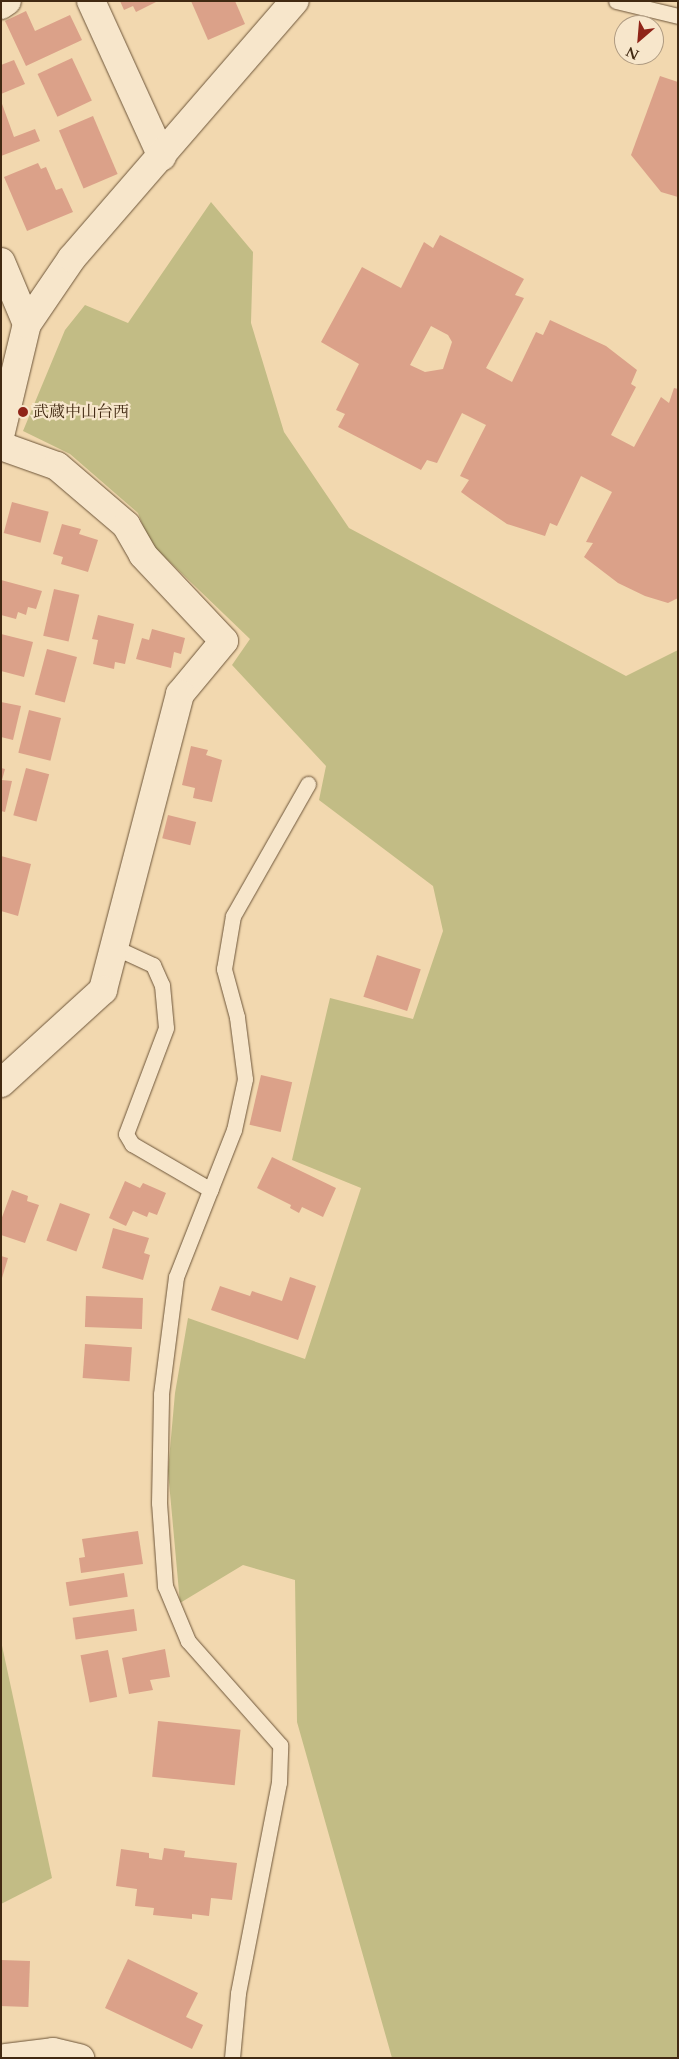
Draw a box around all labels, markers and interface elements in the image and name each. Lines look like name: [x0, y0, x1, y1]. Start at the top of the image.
north arrow: [614, 15, 664, 65]
text: N: [623, 42, 642, 64]
place label: 武蔵中山台西: [33, 402, 129, 422]
marker: 武蔵中山台西: [17, 406, 29, 418]

